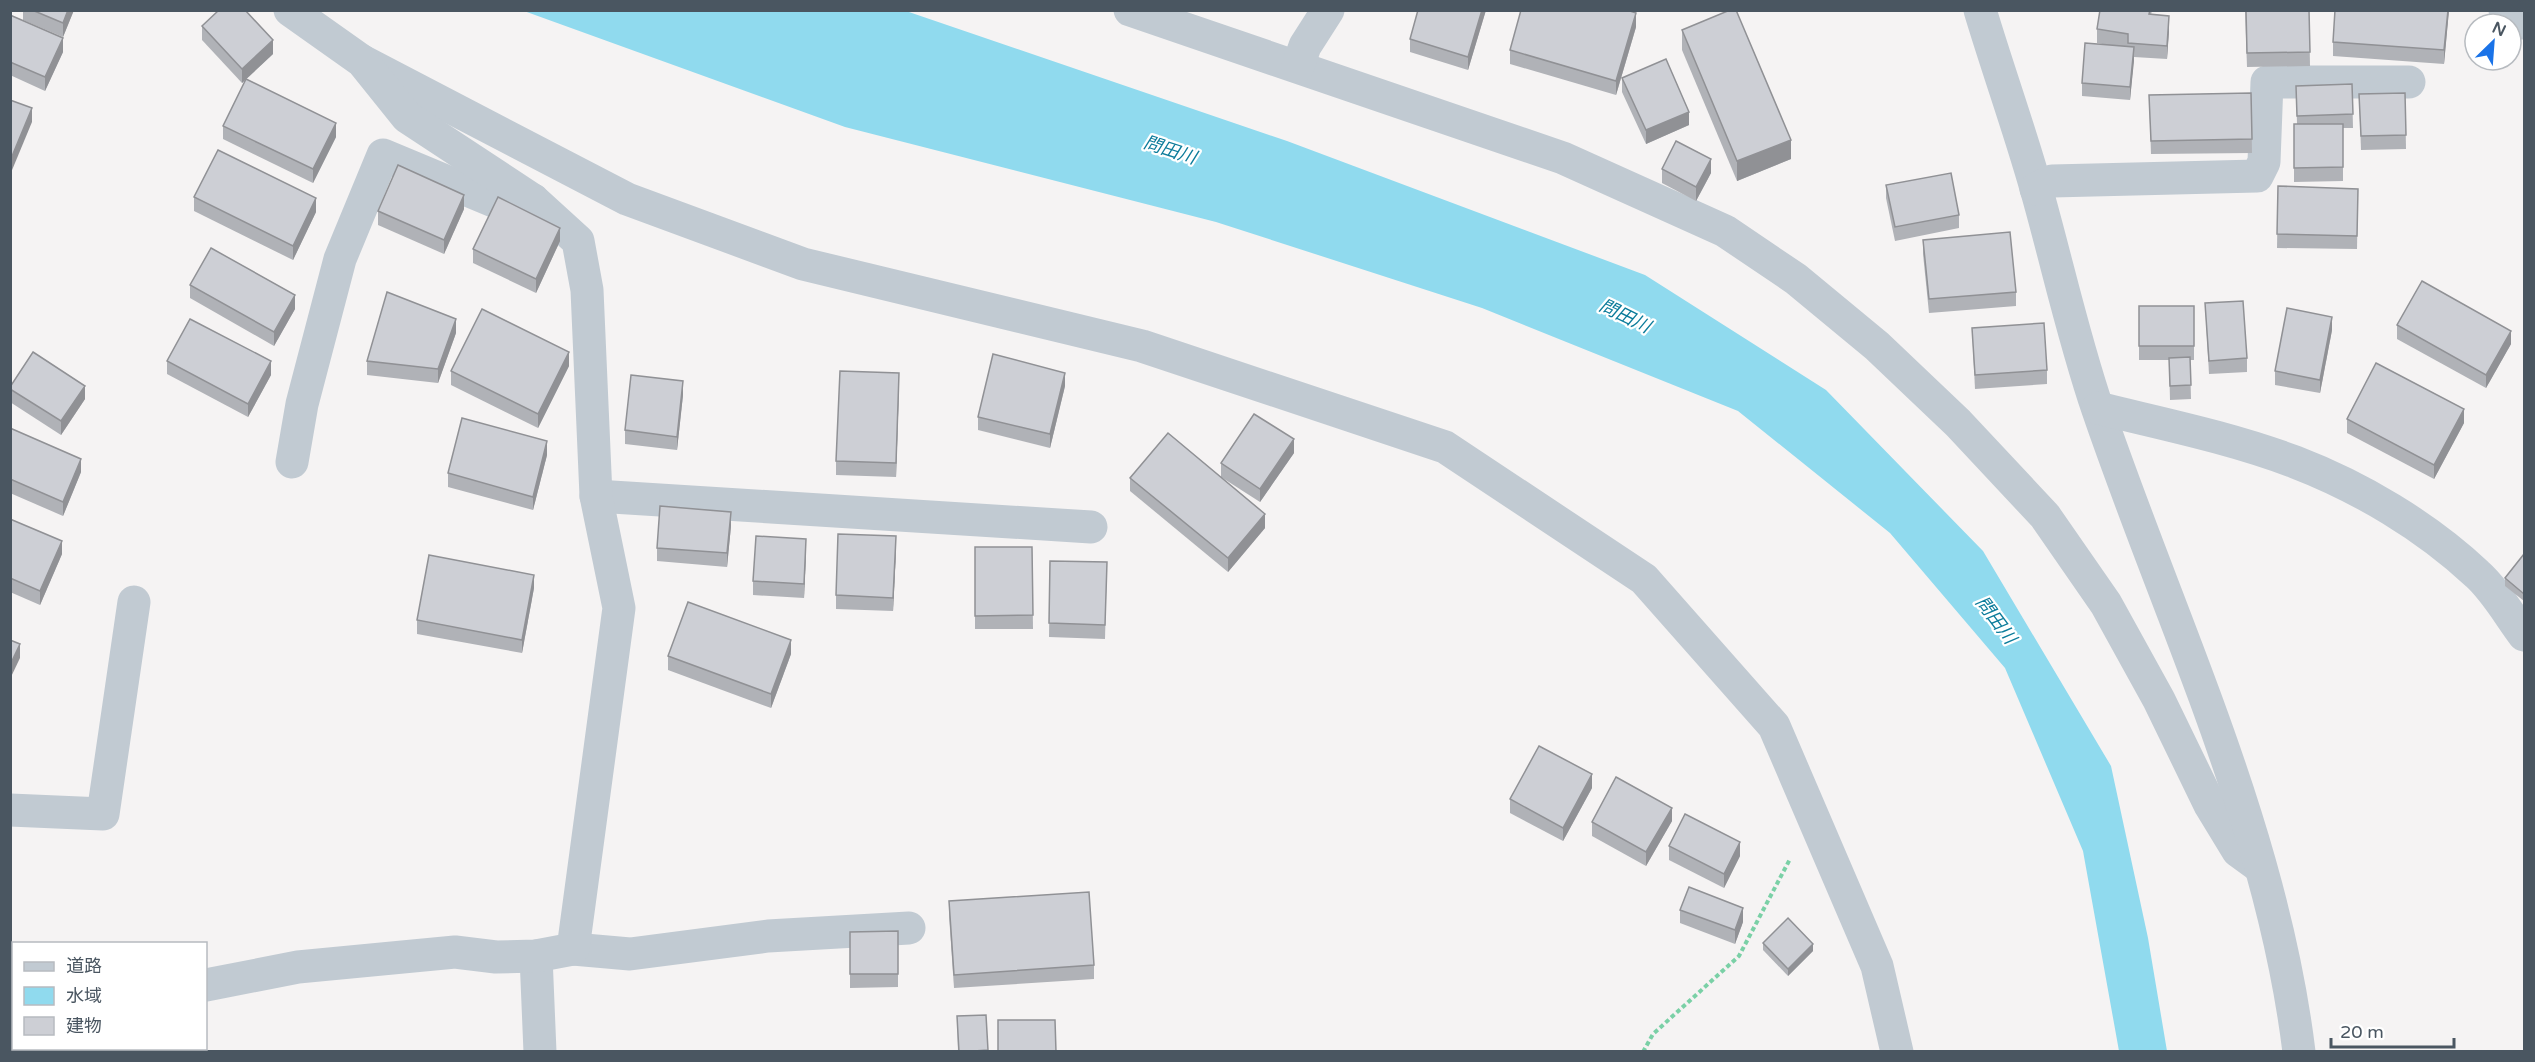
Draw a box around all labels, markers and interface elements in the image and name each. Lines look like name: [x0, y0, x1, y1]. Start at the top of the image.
north arrow: [2463, 12, 2523, 72]
text: N: [2489, 18, 2509, 41]
water label: 問田川: [1141, 131, 1201, 169]
water label: 問田川: [1596, 294, 1656, 339]
water label: 問田川: [1971, 592, 2022, 650]
legend: [12, 942, 207, 1050]
text: 道路: [66, 955, 102, 977]
text: 水域: [66, 985, 102, 1007]
scale bar: [2331, 1011, 2454, 1049]
text: 建物: [66, 1015, 102, 1037]
text: 20 m: [2340, 1021, 2384, 1043]

